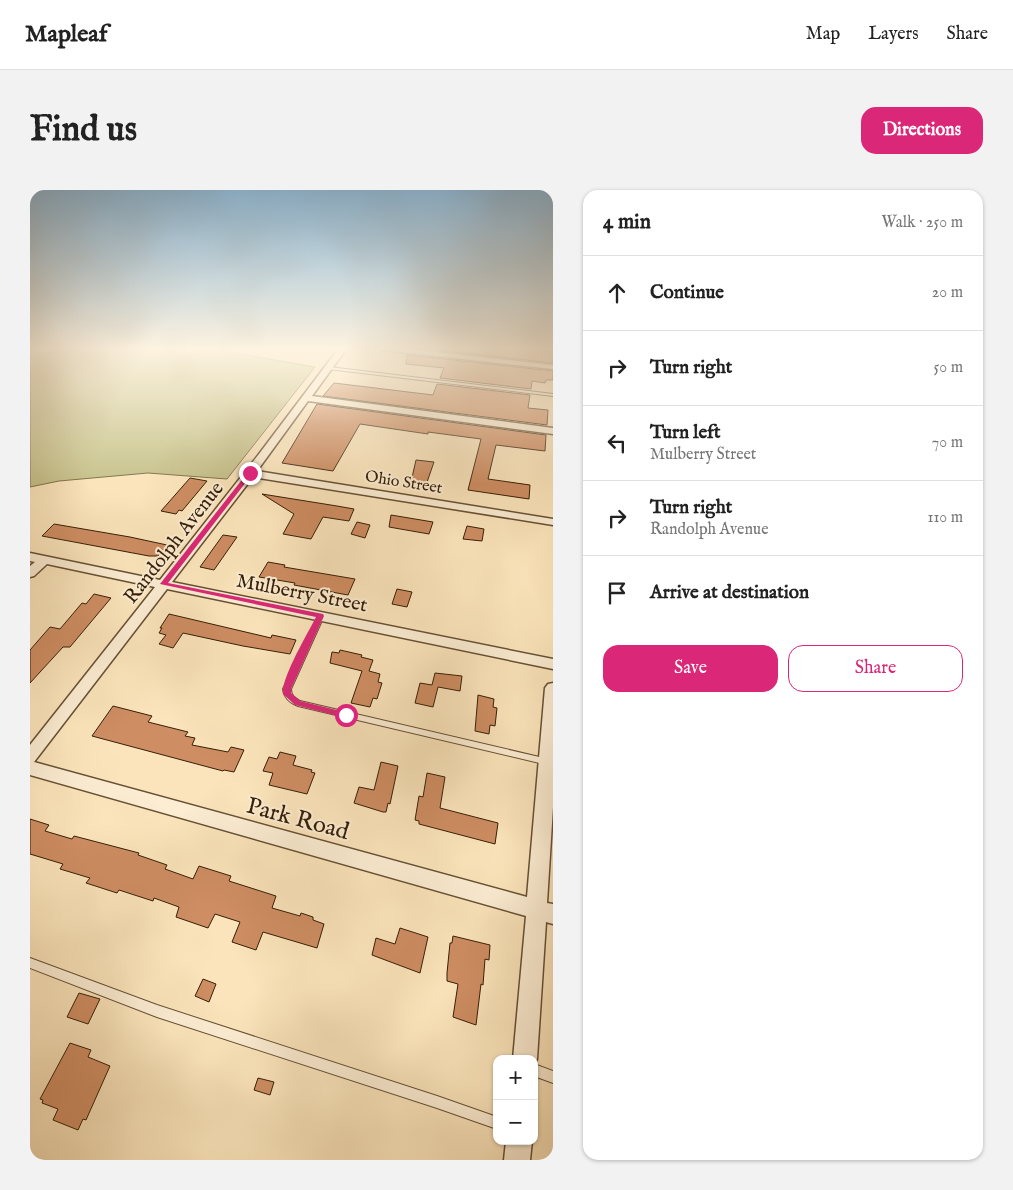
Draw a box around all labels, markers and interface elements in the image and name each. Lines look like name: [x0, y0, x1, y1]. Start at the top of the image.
text: Mapleaf: [25, 19, 107, 50]
text: Map: [806, 23, 840, 46]
text: Layers: [868, 23, 919, 46]
text: Share: [947, 23, 988, 46]
button: Directions: [861, 107, 983, 154]
text: Find us: [30, 108, 137, 153]
text: 4 min: [603, 209, 651, 236]
text: Walk · 250 m: [881, 213, 963, 233]
icon: ahead: [603, 279, 631, 307]
text: Continue: [650, 281, 724, 305]
text: 20 m: [932, 283, 963, 303]
icon: right: [603, 354, 631, 382]
text: Turn right: [650, 356, 732, 380]
text: 50 m: [934, 358, 963, 378]
text: Turn left: [650, 421, 721, 445]
icon: left: [603, 429, 631, 457]
text: 70 m: [932, 433, 963, 453]
text: Mulberry Street: [650, 445, 756, 465]
route end: [239, 462, 262, 485]
street label: Ohio Street: [364, 467, 444, 499]
street label: Randolph Avenue: [119, 477, 230, 609]
text: Turn right: [650, 496, 732, 520]
icon: right: [603, 504, 631, 532]
text: 110 m: [927, 508, 963, 528]
text: Randolph Avenue: [650, 520, 769, 540]
street label: Mulberry Street: [234, 569, 369, 618]
icon: arrive: [603, 579, 631, 607]
text: Arrive at destination: [650, 581, 809, 605]
button: Save: [603, 645, 778, 692]
button: Share: [788, 645, 963, 692]
route start: [335, 704, 358, 727]
street label: Park Road: [243, 791, 353, 848]
map controls: [493, 1055, 538, 1145]
button: +: [493, 1055, 538, 1100]
button: −: [493, 1100, 538, 1145]

